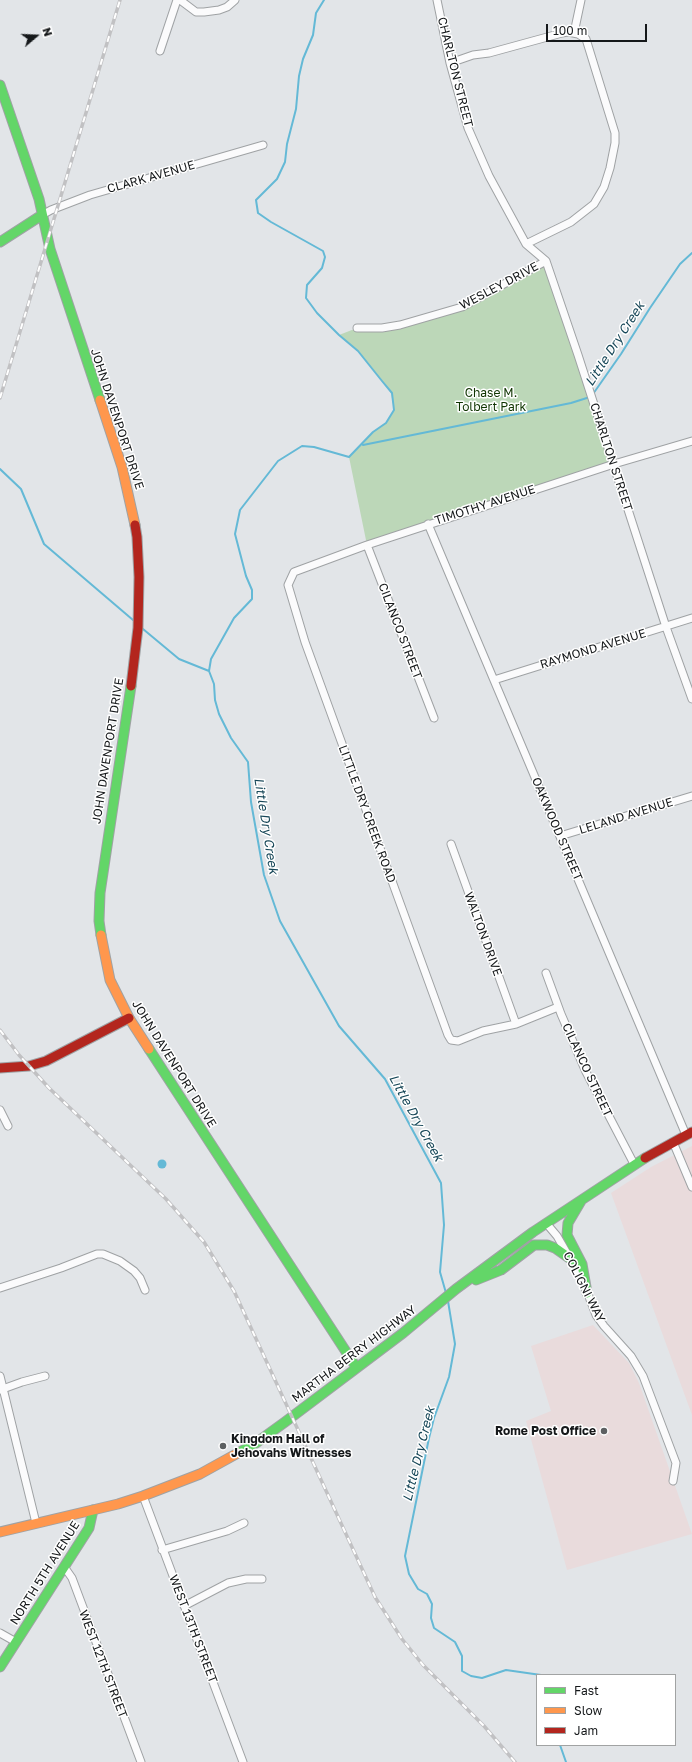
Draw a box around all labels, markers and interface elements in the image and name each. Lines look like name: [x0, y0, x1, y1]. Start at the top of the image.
street label: CHARLTON STREET: [434, 15, 476, 129]
north arrow: [16, 16, 56, 56]
scale bar: [548, 16, 649, 42]
text: 100 m: [553, 23, 587, 38]
text: N: [40, 26, 55, 38]
street label: CLARK AVENUE: [106, 158, 196, 196]
street label: WESLEY DRIVE: [457, 259, 541, 313]
water label: Little Dry Creek: [582, 299, 648, 389]
street label: JOHN DAVENPORT DRIVE: [87, 347, 147, 491]
park label: Chase M. Tolbert Park: [456, 386, 526, 414]
street label: CHARLTON STREET: [587, 401, 635, 513]
street label: TIMOTHY AVENUE: [433, 482, 537, 528]
street label: CILANCO STREET: [375, 581, 425, 681]
street label: RAYMOND AVENUE: [538, 626, 648, 672]
street label: JOHN DAVENPORT DRIVE: [89, 677, 127, 825]
street label: LITTLE DRY CREEK ROAD: [335, 743, 399, 885]
street label: OAKWOOD STREET: [529, 775, 585, 883]
water label: Little Dry Creek: [251, 777, 281, 875]
street label: LELAND AVENUE: [577, 795, 675, 837]
street label: WALTON DRIVE: [461, 890, 505, 978]
street label: JOHN DAVENPORT DRIVE: [129, 998, 219, 1130]
street label: CILANCO STREET: [559, 1021, 615, 1119]
water label: Little Dry Creek: [386, 1072, 446, 1164]
street label: COLIGNI WAY: [560, 1249, 608, 1325]
street label: MARTHA BERRY HIGHWAY: [289, 1303, 419, 1405]
water label: Little Dry Creek: [400, 1405, 438, 1503]
place label: Rome Post Office: [495, 1424, 596, 1438]
marker: Rome Post Office: [599, 1426, 609, 1436]
place label: Kingdom Hall of Jehovahs Witnesses: [231, 1432, 352, 1460]
marker: Kingdom Hall of Jehovahs Witnesses: [218, 1441, 228, 1451]
street label: NORTH 5TH AVENUE: [7, 1518, 83, 1628]
street label: WEST 13TH STREET: [166, 1573, 220, 1685]
street label: WEST 12TH STREET: [76, 1608, 130, 1720]
legend: [536, 1674, 676, 1746]
text: Fast: [574, 1683, 599, 1698]
text: Slow: [574, 1703, 602, 1718]
text: Jam: [574, 1723, 598, 1738]

